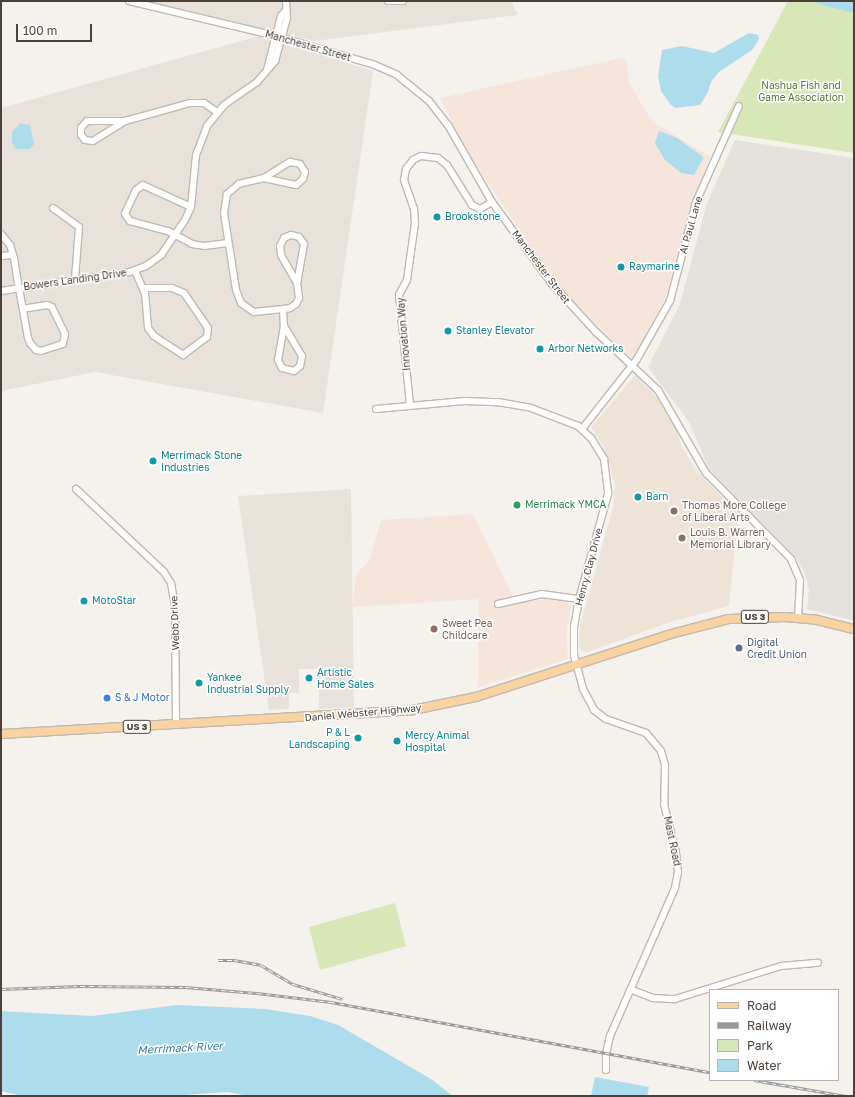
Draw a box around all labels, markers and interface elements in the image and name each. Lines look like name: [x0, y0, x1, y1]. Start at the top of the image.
scale bar: [18, 16, 94, 42]
text: 100 m: [23, 23, 57, 38]
street label: Manchester Street: [264, 28, 352, 64]
park label: Nashua Fish and Game Association: [758, 79, 844, 102]
street label: Al Paul Lane: [677, 195, 705, 255]
place label: Brookstone: [445, 211, 500, 223]
marker: Brookstone: [432, 212, 442, 222]
street label: Manchester Street: [509, 228, 573, 306]
place label: Raymarine: [629, 261, 680, 273]
marker: Raymarine: [616, 262, 626, 272]
street label: Bowers Landing Drive: [23, 267, 127, 293]
street label: Innovation Way: [395, 297, 413, 371]
place label: Stanley Elevator: [456, 325, 534, 337]
marker: Stanley Elevator: [443, 326, 453, 336]
place label: Arbor Networks: [548, 343, 623, 355]
marker: Arbor Networks: [535, 344, 545, 354]
place label: Merrimack Stone Industries: [161, 449, 242, 472]
marker: Merrimack Stone Industries: [148, 456, 158, 466]
place label: Barn: [646, 491, 668, 503]
marker: Barn: [633, 492, 643, 502]
place label: Merrimack YMCA: [525, 499, 606, 511]
place label: Thomas More College of Liberal Arts: [682, 499, 786, 522]
marker: Merrimack YMCA: [512, 500, 522, 510]
marker: Thomas More College of Liberal Arts: [669, 506, 679, 516]
place label: Louis B. Warren Memorial Library: [690, 526, 771, 550]
street label: Henry Clay Drive: [573, 527, 605, 607]
marker: Louis B. Warren Memorial Library: [677, 533, 687, 543]
place label: MotoStar: [92, 595, 136, 607]
marker: MotoStar: [79, 596, 89, 606]
street label: Webb Drive: [168, 596, 182, 650]
road number: US 3: [740, 610, 770, 624]
place label: Sweet Pea Childcare: [442, 617, 492, 640]
marker: Sweet Pea Childcare: [429, 624, 439, 634]
place label: Digital Credit Union: [747, 636, 807, 660]
marker: Digital Credit Union: [734, 643, 744, 653]
place label: Artistic Home Sales: [317, 666, 374, 690]
place label: Yankee Industrial Supply: [207, 671, 289, 694]
marker: Artistic Home Sales: [304, 673, 314, 683]
marker: Yankee Industrial Supply: [194, 678, 204, 688]
place label: S & J Motor: [115, 692, 170, 704]
marker: S & J Motor: [102, 693, 112, 703]
street label: Daniel Webster Highway: [304, 702, 422, 724]
road number: US 3: [122, 720, 152, 734]
place label: P & L Landscaping: [289, 726, 350, 750]
place label: Mercy Animal Hospital: [405, 729, 470, 752]
marker: P & L Landscaping: [353, 733, 363, 743]
marker: Mercy Animal Hospital: [392, 736, 402, 746]
street label: Mast Road: [661, 815, 683, 867]
legend: [709, 989, 839, 1081]
text: Road: [747, 998, 776, 1013]
text: Railway: [747, 1018, 792, 1033]
text: Park: [747, 1038, 773, 1053]
water label: Merrimack River: [137, 1039, 223, 1057]
text: Water: [747, 1058, 781, 1073]

